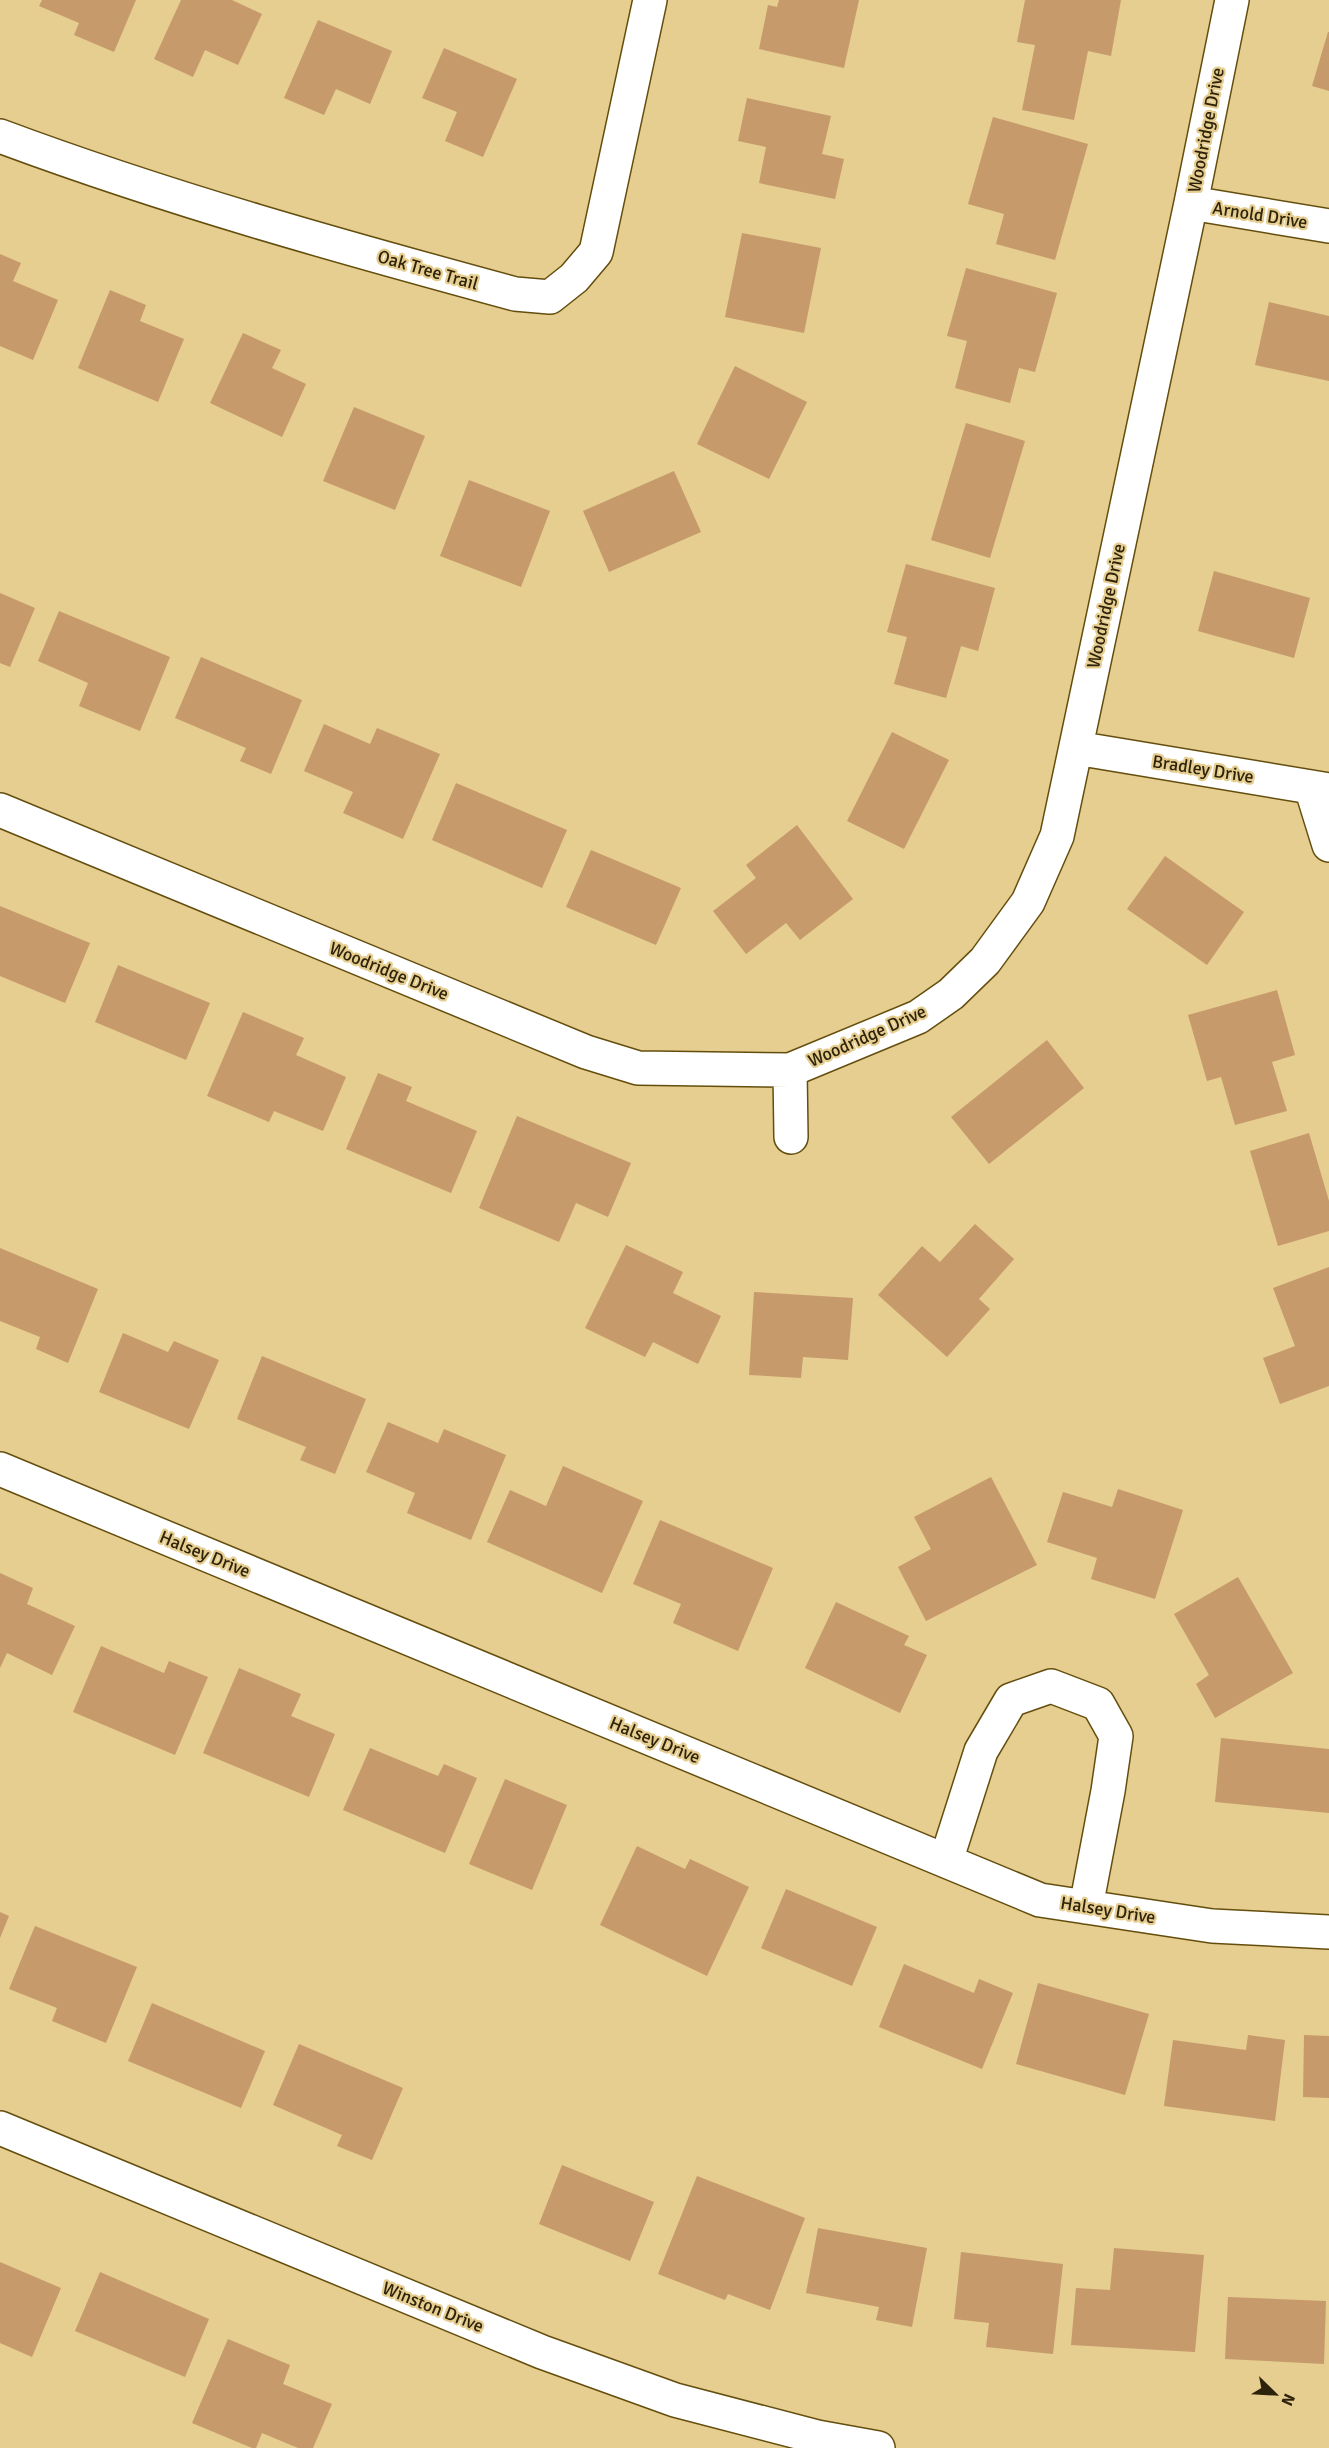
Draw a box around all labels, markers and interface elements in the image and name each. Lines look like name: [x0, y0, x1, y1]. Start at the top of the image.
street label: Woodridge Drive: [1183, 66, 1229, 194]
street label: Arnold Drive: [1211, 197, 1309, 233]
street label: Oak Tree Trail: [375, 245, 481, 295]
street label: Woodridge Drive: [1082, 542, 1130, 670]
street label: Bradley Drive: [1151, 750, 1255, 788]
street label: Woodridge Drive: [326, 937, 452, 1005]
street label: Woodridge Drive: [805, 1000, 929, 1072]
street label: Halsey Drive: [156, 1526, 254, 1582]
street label: Halsey Drive: [606, 1712, 704, 1768]
street label: Halsey Drive: [1059, 1892, 1157, 1928]
street label: Winston Drive: [379, 2277, 487, 2337]
north arrow: [1245, 2364, 1305, 2424]
text: N: [1276, 2391, 1299, 2409]

